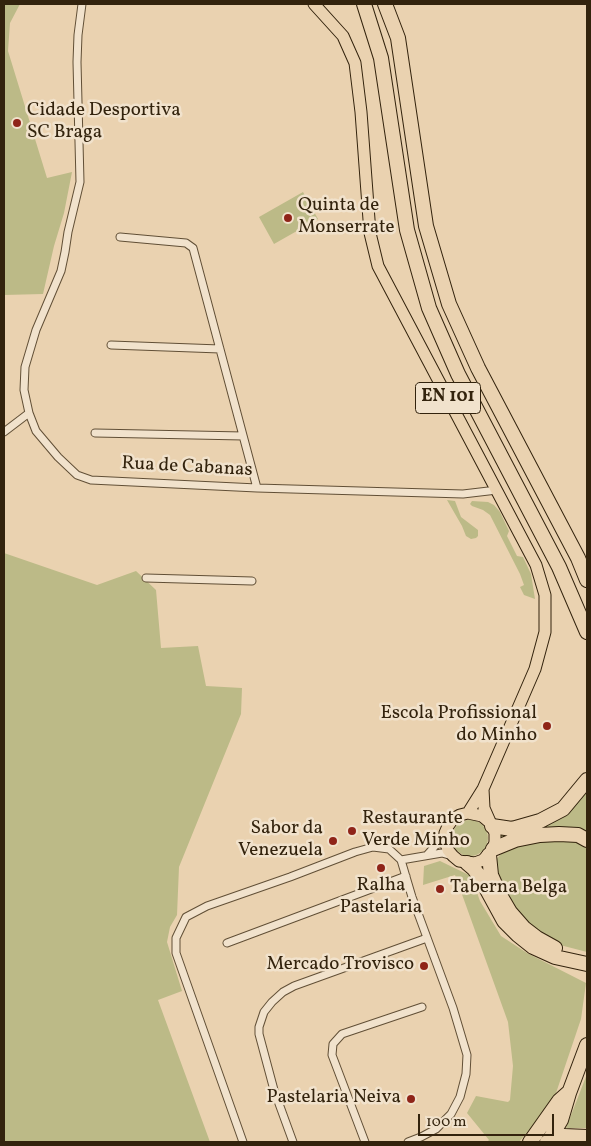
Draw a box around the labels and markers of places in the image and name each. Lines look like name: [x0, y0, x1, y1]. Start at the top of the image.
place label: Cidade Desportiva SC Braga: [27, 101, 181, 145]
marker: Cidade Desportiva SC Braga: [11, 117, 23, 129]
place label: Quinta de Monserrate: [298, 196, 394, 240]
marker: Quinta de Monserrate: [282, 212, 294, 224]
place label: Escola Profissional do Minho: [380, 704, 537, 748]
marker: Escola Profissional do Minho: [541, 720, 553, 732]
place label: Restaurante Verde Minho: [362, 809, 470, 853]
place label: Sabor da Venezuela: [238, 819, 323, 863]
marker: Restaurante Verde Minho: [346, 825, 358, 837]
marker: Sabor da Venezuela: [327, 835, 339, 847]
marker: Ralha Pastelaria: [375, 862, 387, 874]
place label: Ralha Pastelaria: [340, 876, 422, 920]
place label: Taberna Belga: [450, 878, 567, 900]
marker: Taberna Belga: [434, 883, 446, 895]
place label: Mercado Trovisco: [266, 955, 414, 977]
marker: Mercado Trovisco: [418, 960, 430, 972]
place label: Pastelaria Neiva: [266, 1088, 401, 1110]
marker: Pastelaria Neiva: [405, 1093, 417, 1105]

